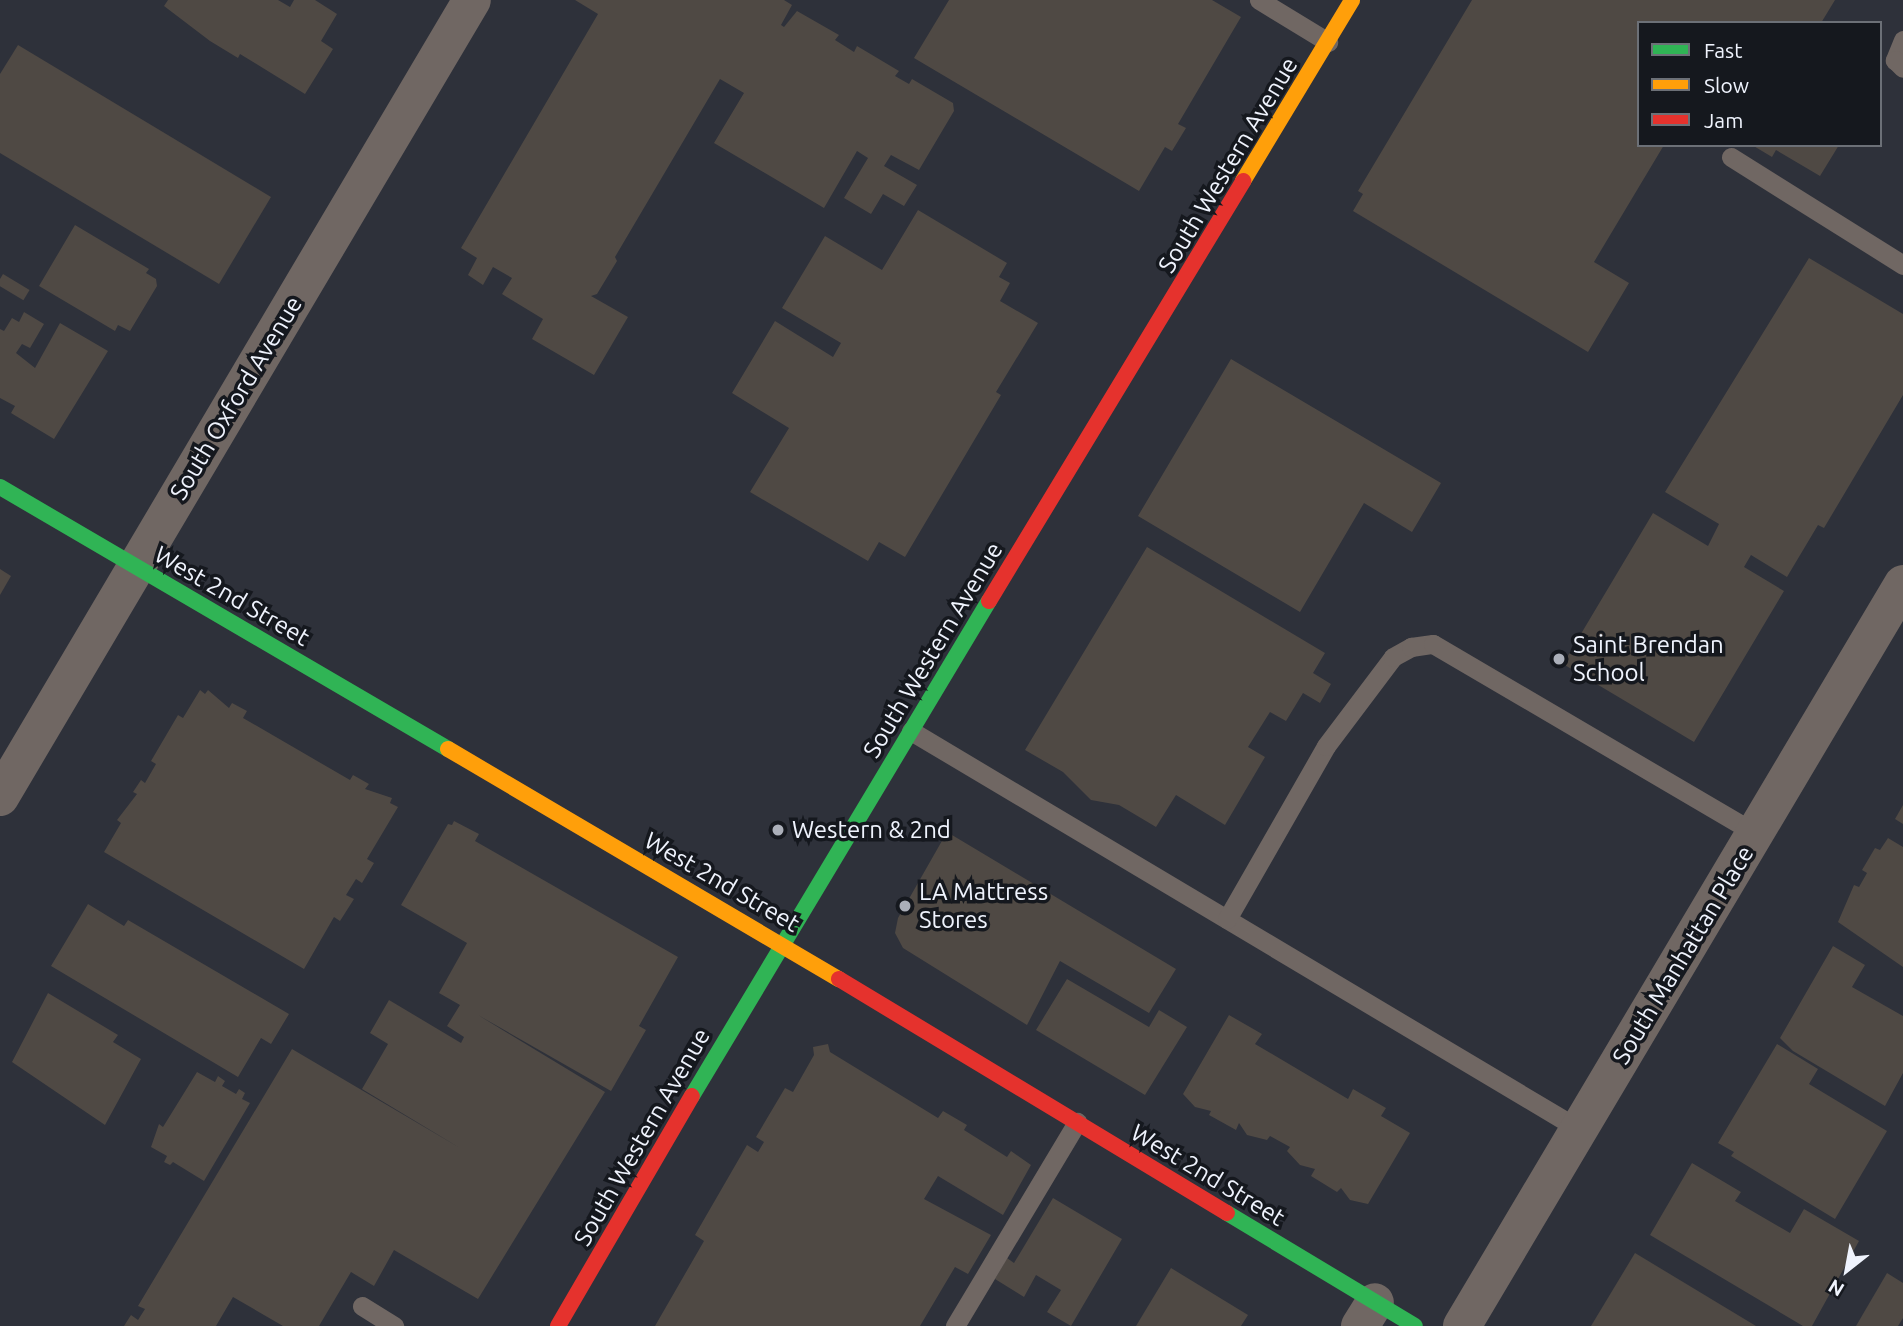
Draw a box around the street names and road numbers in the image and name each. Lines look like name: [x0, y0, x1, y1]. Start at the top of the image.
street label: South Western Avenue: [1152, 52, 1304, 278]
street label: South Oxford Avenue: [164, 291, 308, 505]
street label: South Western Avenue: [857, 537, 1009, 763]
street label: West 2nd Street: [149, 540, 315, 652]
street label: West 2nd Street: [639, 826, 805, 938]
street label: South Manhattan Place: [1606, 841, 1760, 1069]
street label: South Western Avenue: [568, 1023, 716, 1251]
street label: West 2nd Street: [1126, 1118, 1290, 1232]

